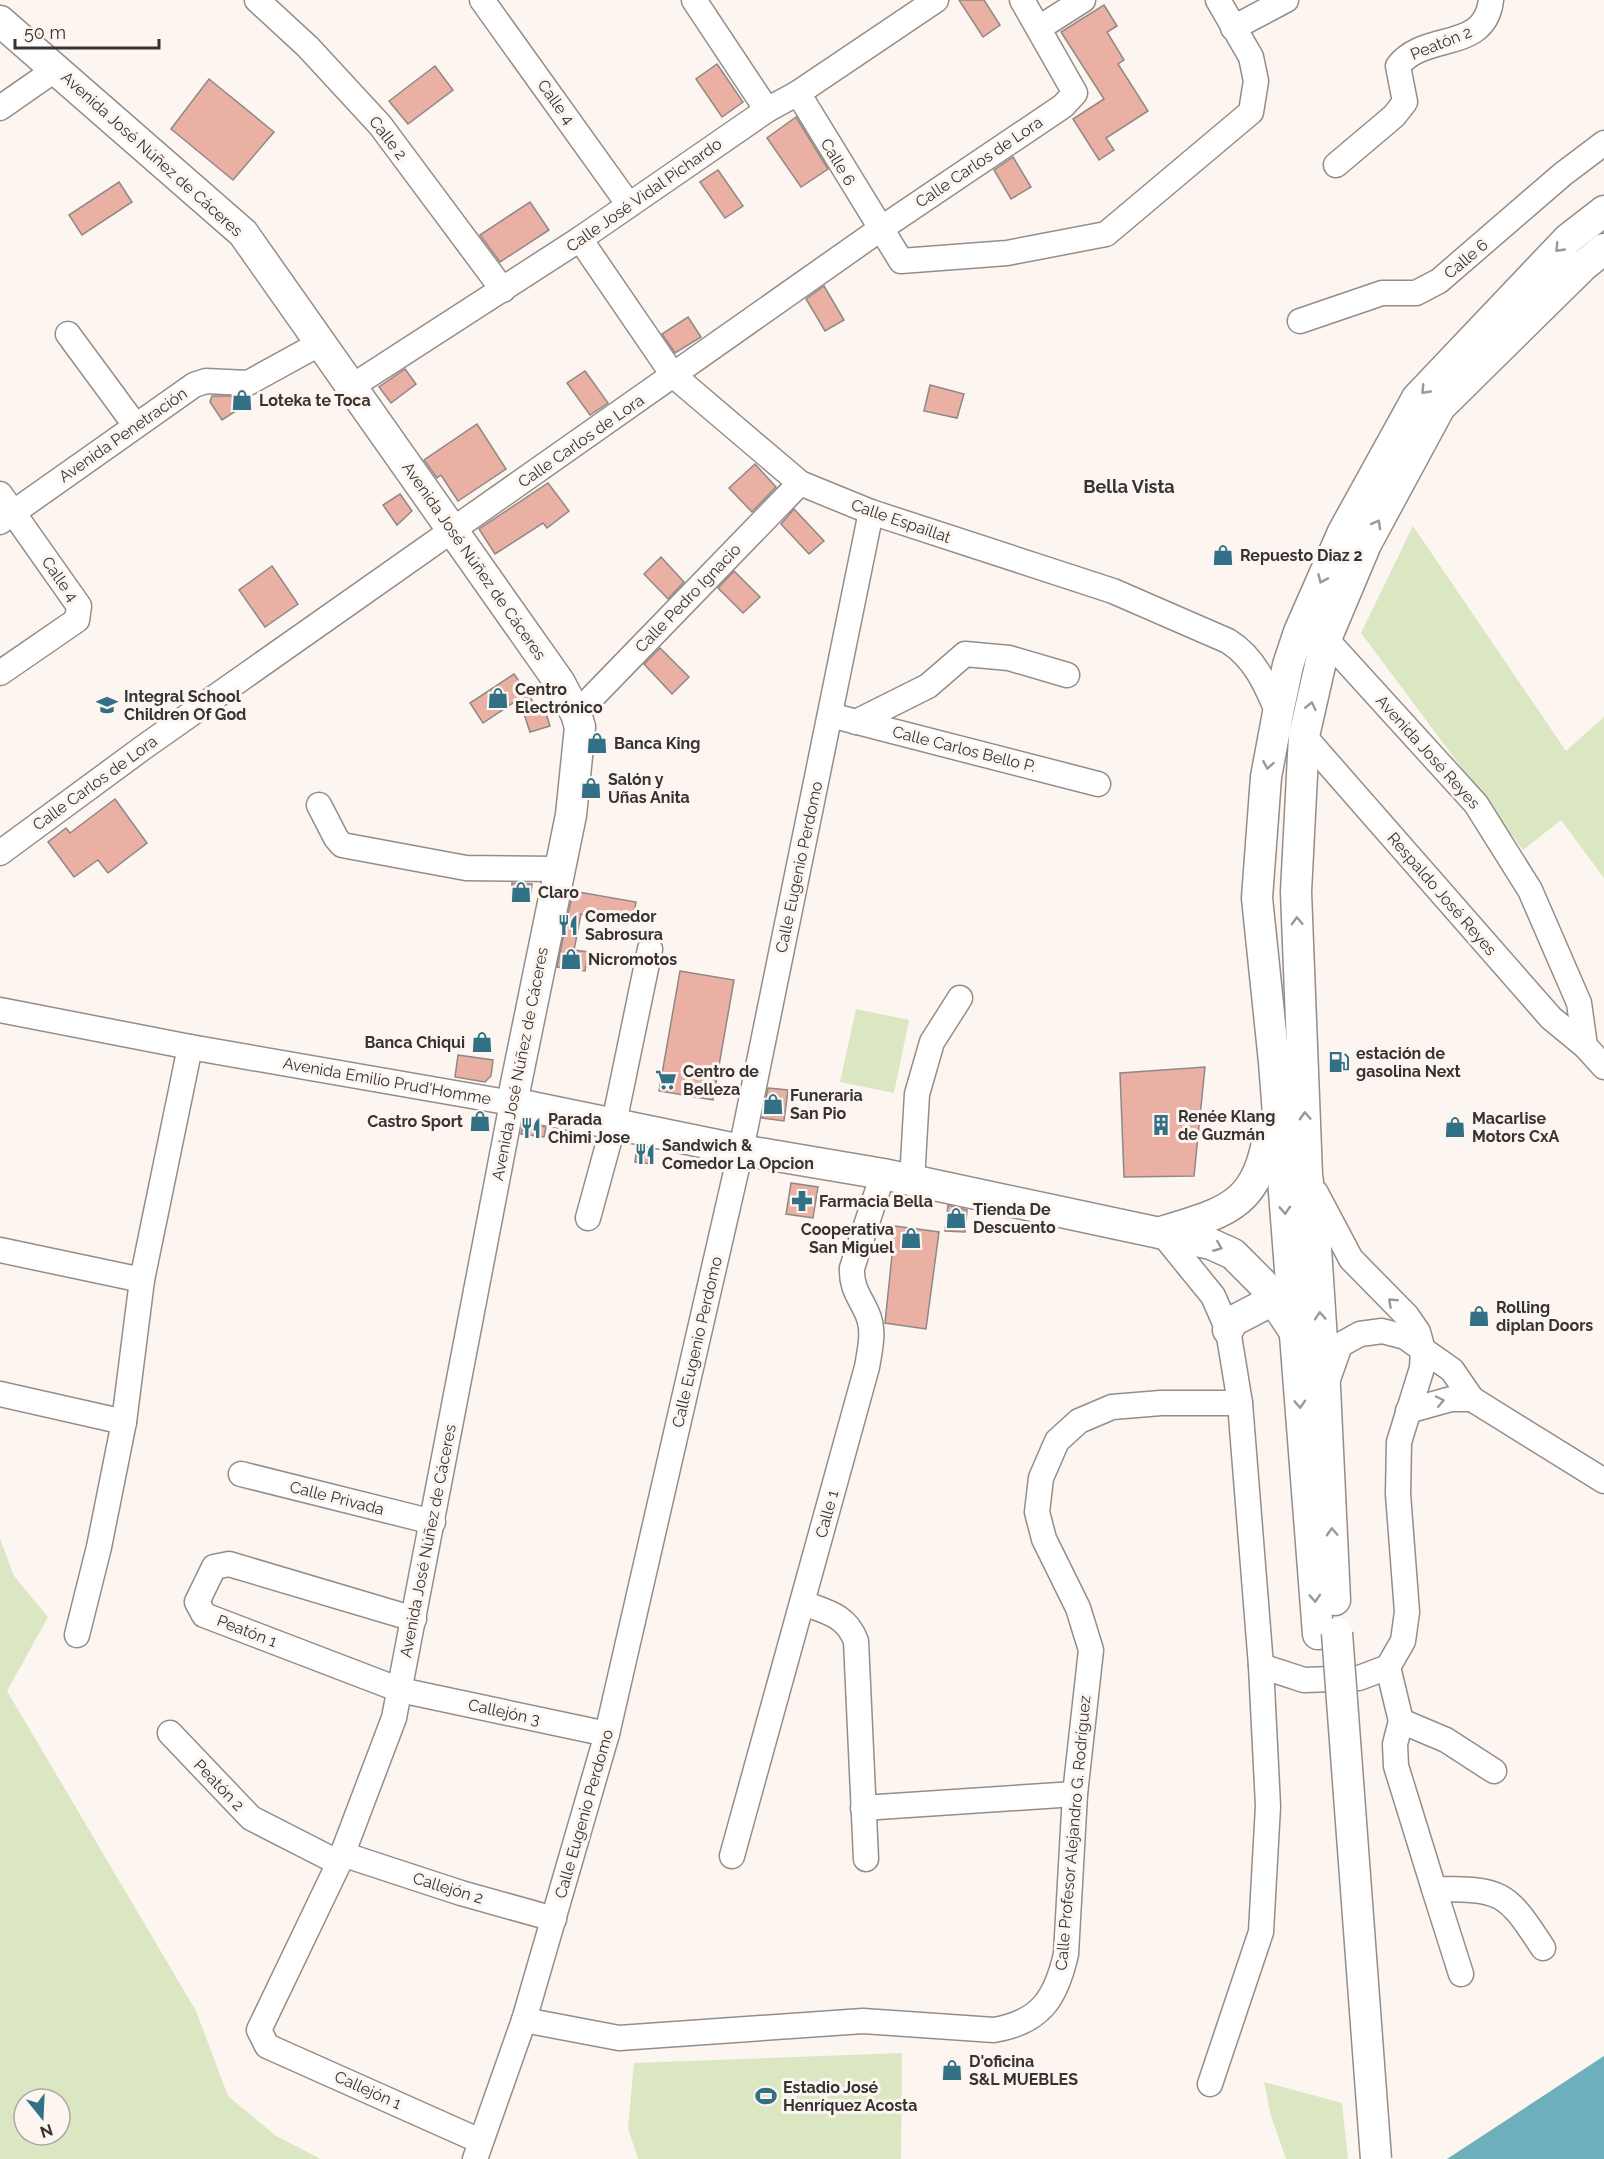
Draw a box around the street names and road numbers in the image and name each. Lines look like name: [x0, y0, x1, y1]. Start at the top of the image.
street label: Peatón 2: [1408, 22, 1474, 64]
street label: Avenida José Núñez de Cáceres: [57, 67, 247, 241]
street label: Calle 4: [533, 76, 579, 128]
street label: Calle 2: [365, 112, 411, 164]
street label: Calle Carlos de Lora: [912, 112, 1046, 212]
street label: Calle José Vidal Pichardo: [563, 134, 725, 256]
street label: Calle 6: [817, 135, 859, 189]
street label: Calle 6: [1440, 235, 1492, 283]
street label: Avenida Penetración: [55, 384, 191, 486]
street label: Calle Carlos de Lora: [514, 390, 648, 492]
street label: Avenida José Núñez de Cáceres: [398, 458, 550, 664]
street label: Calle Espaillat: [849, 495, 954, 547]
street label: Calle Pedro Ignacio: [631, 540, 745, 656]
street label: Calle 4: [38, 553, 82, 605]
street label: Avenida José Reyes: [1372, 691, 1484, 813]
street label: Calle Carlos Bello P.: [890, 722, 1038, 776]
street label: Calle Carlos de Lora: [29, 731, 161, 835]
street label: Calle Eugenio Perdomo: [772, 779, 826, 955]
street label: Respaldo José Reyes: [1383, 829, 1501, 959]
street label: Avenida José Núñez de Cáceres: [488, 945, 552, 1182]
street label: Avenida Emilio Prud'Homme: [281, 1053, 493, 1109]
street label: Calle Eugenio Perdomo: [668, 1255, 726, 1429]
street label: Avenida José Núñez de Cáceres: [396, 1422, 460, 1659]
street label: Calle Privada: [288, 1477, 386, 1519]
street label: Calle 1: [812, 1488, 843, 1540]
street label: Peatón 1: [214, 1611, 280, 1651]
street label: Callejón 3: [466, 1695, 542, 1729]
street label: Calle Profesor Alejandro G. Rodríguez: [1052, 1695, 1095, 1971]
street label: Calle Eugenio Perdomo: [551, 1727, 617, 1901]
street label: Peatón 2: [190, 1755, 248, 1815]
street label: Callejón 2: [410, 1868, 486, 1908]
street label: Callejón 1: [332, 2067, 405, 2113]

